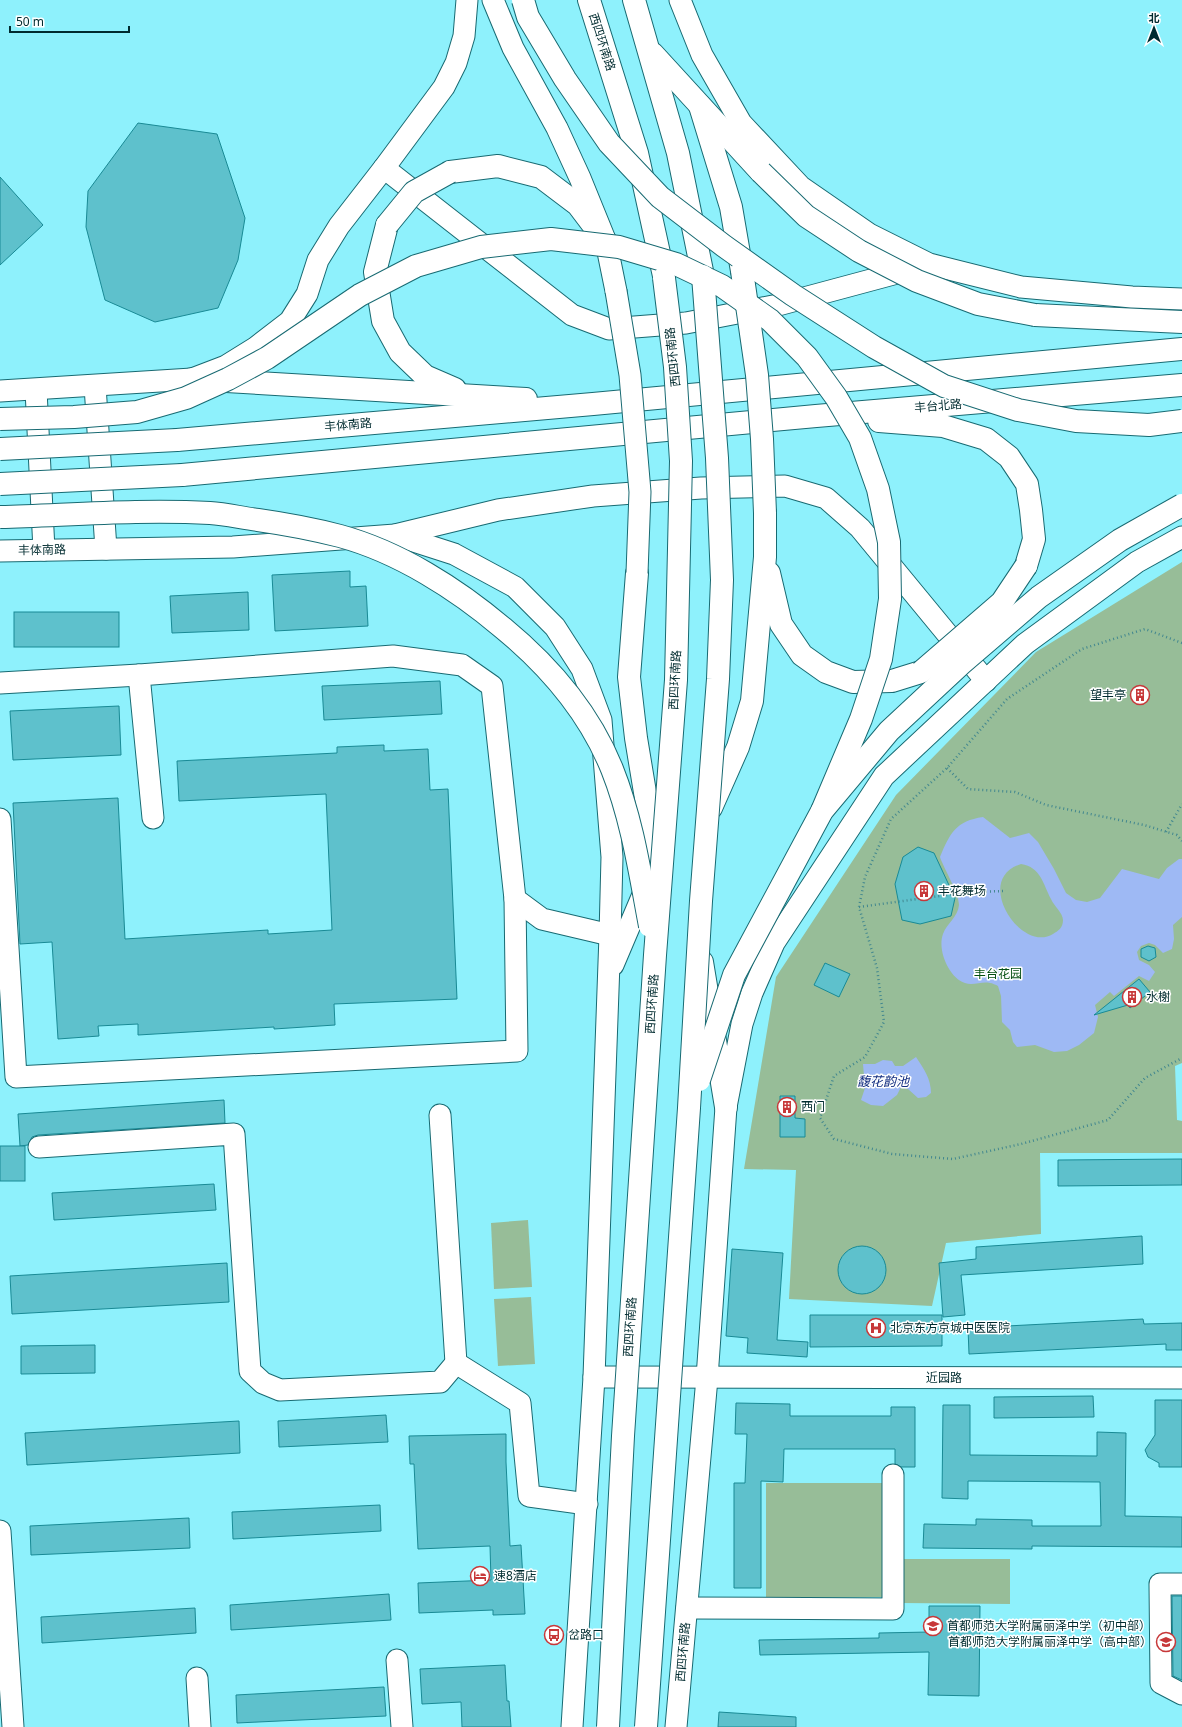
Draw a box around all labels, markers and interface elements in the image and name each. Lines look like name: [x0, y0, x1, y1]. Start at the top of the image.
scale bar: [10, 8, 129, 34]
north arrow: [1134, 8, 1174, 48]
text: 北: [1149, 10, 1160, 25]
street label: 西四环南路: [585, 11, 620, 73]
text: 50 m: [16, 13, 44, 30]
street label: 西四环南路: [661, 326, 684, 388]
street label: 丰台北路: [913, 395, 963, 416]
street label: 丰体南路: [323, 414, 373, 435]
street label: 丰体南路: [18, 541, 66, 558]
street label: 西四环南路: [664, 650, 685, 710]
building icon: 望丰亭: [1129, 684, 1151, 706]
place label: 望丰亭: [1090, 686, 1126, 703]
building icon: 丰花舞场: [913, 880, 935, 902]
place label: 丰花舞场: [938, 882, 986, 899]
park label: 丰台花园: [974, 965, 1022, 982]
street label: 西四环南路: [641, 973, 662, 1034]
building icon: 水榭: [1121, 986, 1143, 1008]
place label: 水榭: [1146, 988, 1170, 1005]
water label: 馥花韵池: [857, 1072, 911, 1090]
building icon: 西门: [776, 1096, 798, 1118]
place label: 西门: [801, 1098, 825, 1115]
street label: 西四环南路: [619, 1296, 640, 1357]
hospital icon: 北京东方京城中医医院: [865, 1317, 887, 1339]
place label: 北京东方京城中医医院: [890, 1319, 1010, 1336]
street label: 近园路: [926, 1369, 962, 1386]
hotel icon: 速8酒店: [469, 1565, 491, 1587]
place label: 速8酒店: [494, 1567, 537, 1584]
school or university icon: 首都师范大学附属丽泽中学（初中部）: [922, 1615, 944, 1637]
place label: 首都师范大学附属丽泽中学（初中部）: [947, 1617, 1151, 1634]
street label: 西四环南路: [671, 1621, 694, 1683]
bus stop icon: 岔路口: [543, 1624, 565, 1646]
place label: 岔路口: [568, 1626, 604, 1643]
school or university icon: 首都师范大学附属丽泽中学（高中部）: [1155, 1631, 1177, 1653]
place label: 首都师范大学附属丽泽中学（高中部）: [948, 1633, 1152, 1650]

